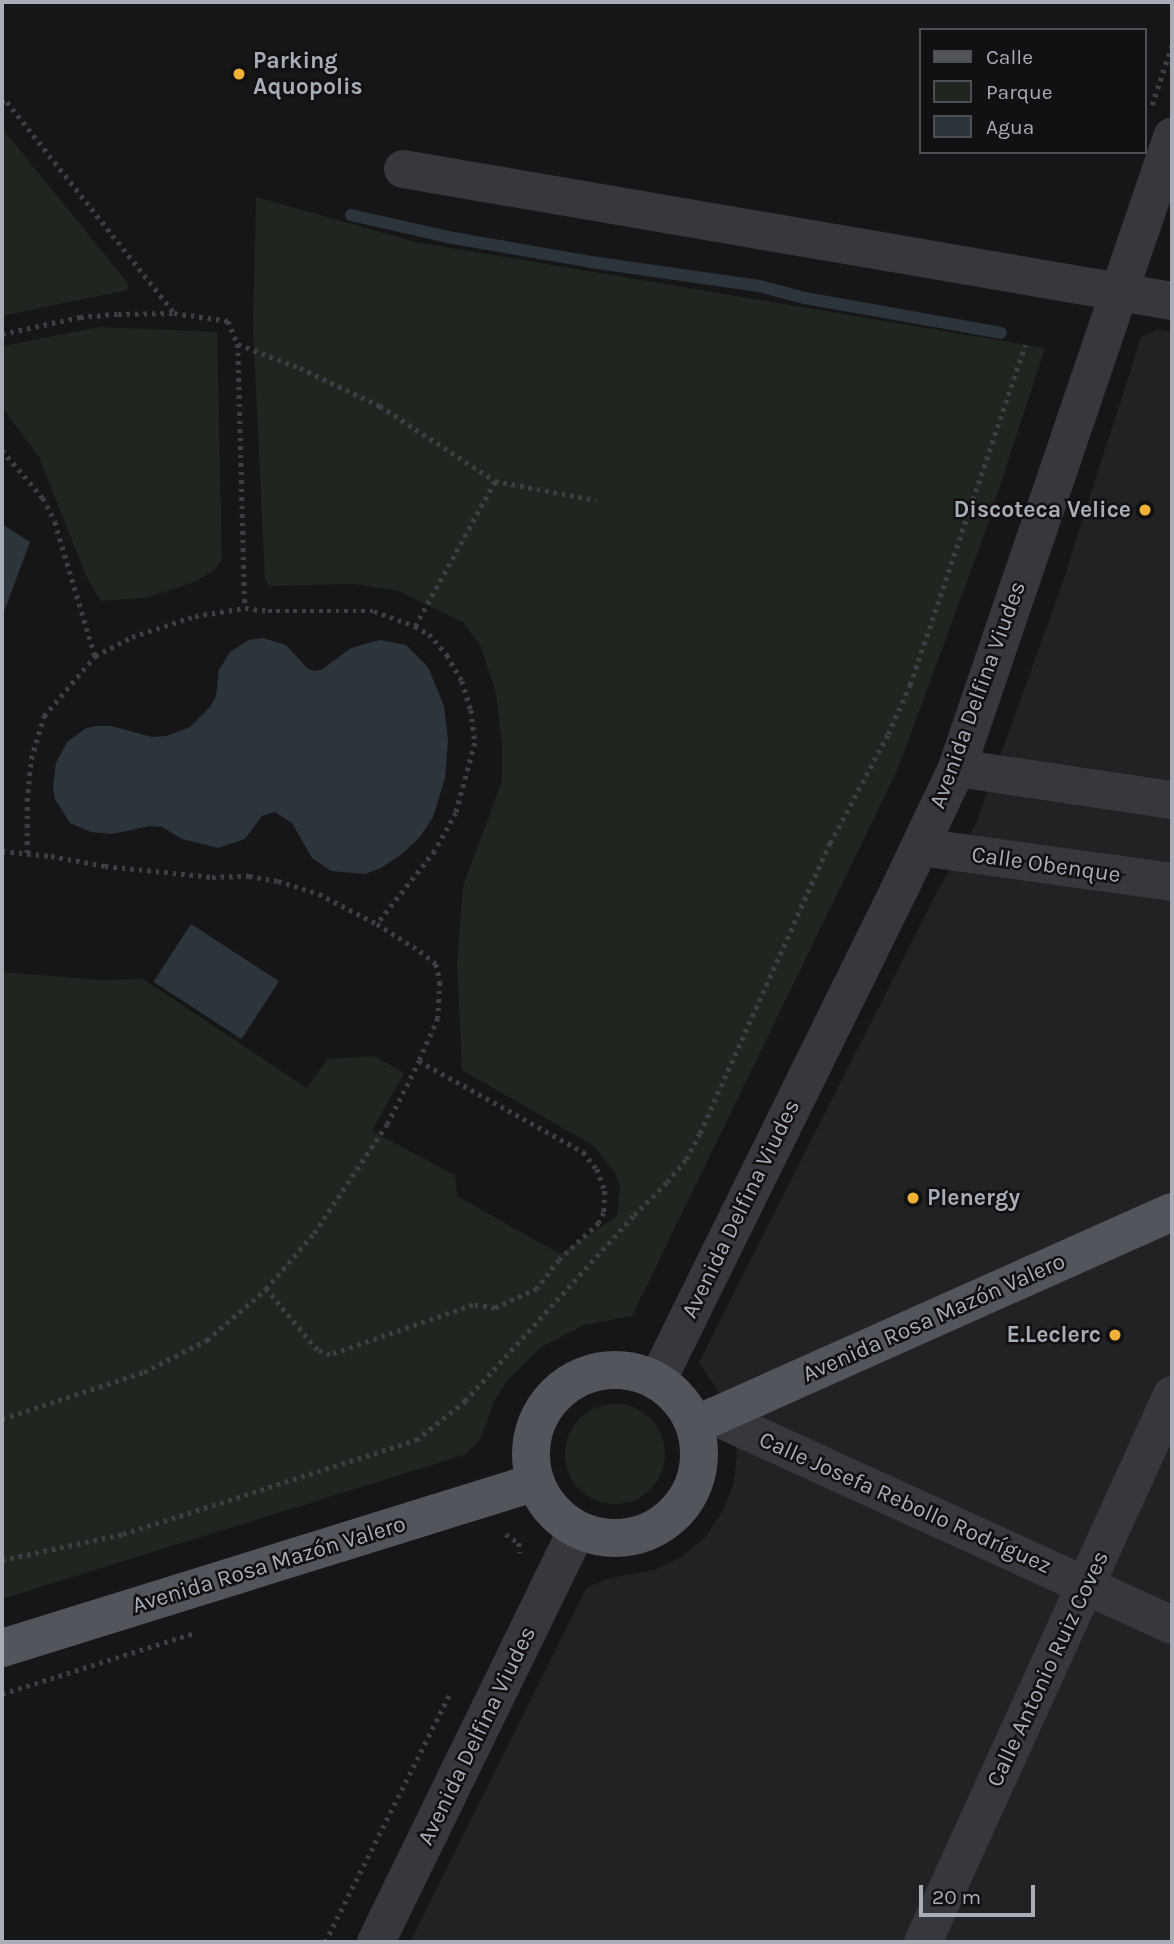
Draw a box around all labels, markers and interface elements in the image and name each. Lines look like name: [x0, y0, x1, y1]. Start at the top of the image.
legend: [918, 28, 1146, 154]
text: Calle: [986, 45, 1033, 69]
place label: Parking Aquopolis: [253, 47, 363, 101]
marker: Parking Aquopolis: [231, 66, 247, 82]
text: Parque: [986, 80, 1053, 104]
text: Agua: [986, 115, 1034, 139]
place label: Discoteca Velice: [954, 496, 1131, 524]
marker: Discoteca Velice: [1137, 502, 1153, 518]
street label: Avenida Delfina Viudes: [924, 578, 1032, 812]
street label: Calle Obenque: [970, 841, 1122, 889]
street label: Avenida Delfina Viudes: [676, 1095, 806, 1323]
place label: Plenergy: [927, 1184, 1020, 1212]
marker: Plenergy: [905, 1190, 921, 1206]
street label: Avenida Rosa Mazón Valero: [798, 1248, 1070, 1388]
place label: E.Leclerc: [1006, 1321, 1101, 1349]
marker: E.Leclerc: [1107, 1327, 1123, 1343]
street label: Calle Josefa Rebollo Rodríguez: [755, 1426, 1055, 1580]
street label: Avenida Rosa Mazón Valero: [129, 1510, 409, 1620]
street label: Calle Antonio Ruiz Coves: [981, 1547, 1115, 1791]
street label: Avenida Delfina Viudes: [412, 1622, 542, 1850]
scale bar: [922, 1870, 1038, 1914]
text: 20 m: [932, 1885, 981, 1909]

